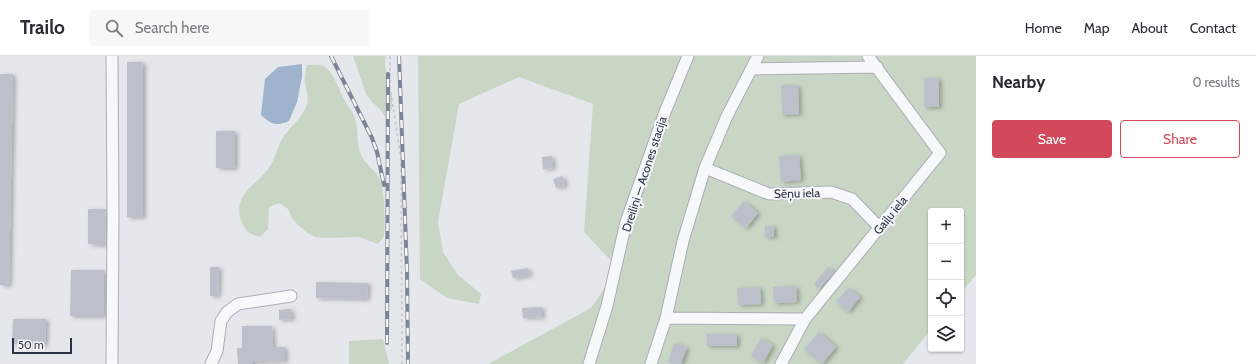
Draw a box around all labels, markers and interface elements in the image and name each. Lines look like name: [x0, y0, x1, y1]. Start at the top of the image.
search box: [89, 10, 369, 46]
text: Trailo: [20, 16, 65, 39]
icon: search: [103, 17, 125, 39]
text: Search here: [135, 19, 209, 37]
text: Home: [1025, 19, 1062, 37]
text: Map: [1084, 19, 1109, 37]
text: About: [1131, 19, 1168, 37]
text: Contact: [1190, 19, 1236, 37]
text: Nearby: [992, 72, 1045, 92]
text: 0 results: [1192, 74, 1240, 90]
street label: Dreiliņi — Acones stacija: [618, 114, 671, 234]
button: Save: [992, 120, 1112, 158]
button: Share: [1120, 120, 1240, 158]
street label: Sēņu iela: [774, 185, 820, 202]
street label: Gaiļu iela: [870, 192, 911, 238]
map controls: [928, 208, 964, 352]
button: +: [928, 208, 964, 244]
button: −: [928, 244, 964, 280]
button: locate: [928, 280, 964, 316]
button: layers: [928, 316, 964, 352]
scale bar: [12, 336, 72, 355]
text: 50 m: [18, 338, 44, 352]

